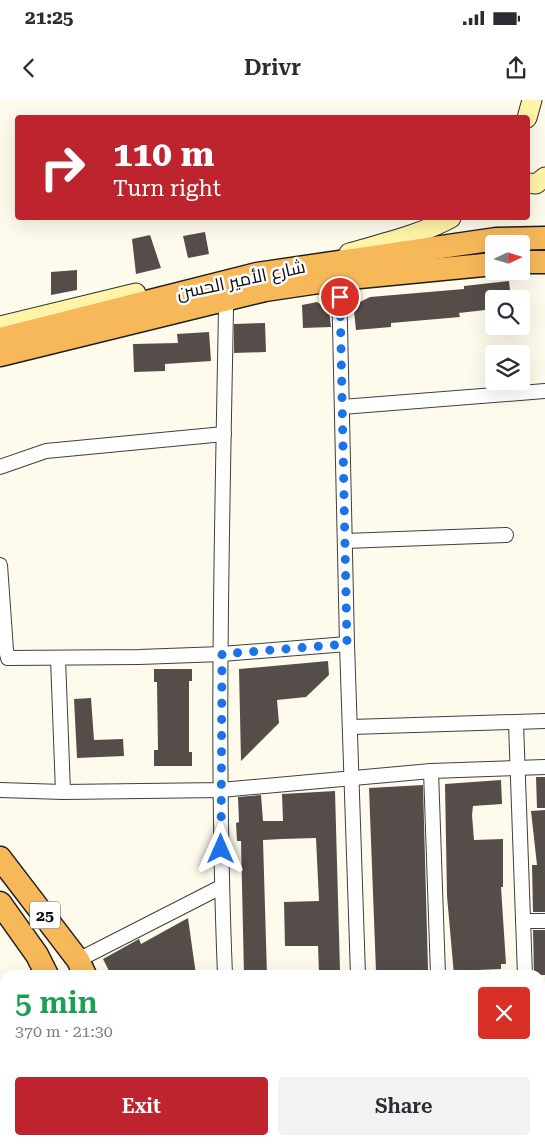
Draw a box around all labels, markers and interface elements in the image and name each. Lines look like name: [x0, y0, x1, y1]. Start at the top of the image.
text: 21:25: [25, 6, 74, 29]
icon: back: [15, 54, 43, 82]
icon: share: [502, 54, 530, 82]
text: Drivr: [244, 55, 301, 80]
text: 110 m: [113, 134, 214, 175]
icon: right: [30, 135, 95, 200]
text: Turn right: [113, 176, 221, 201]
north arrow: [485, 235, 530, 280]
map controls: [485, 235, 530, 390]
street label: شارع الأمير الحسن: [175, 256, 308, 305]
pin: [319, 276, 361, 318]
icon: arrive: [326, 283, 354, 311]
button: search: [485, 290, 530, 335]
button: layers: [485, 345, 530, 390]
position arrow: [194, 822, 246, 874]
road number: 25: [30, 902, 60, 928]
text: 5 min: [15, 985, 98, 1020]
button: close: [478, 987, 530, 1039]
text: 370 m · 21:30: [15, 1022, 113, 1041]
button: Exit: [15, 1077, 268, 1135]
button: Share: [278, 1077, 530, 1135]

